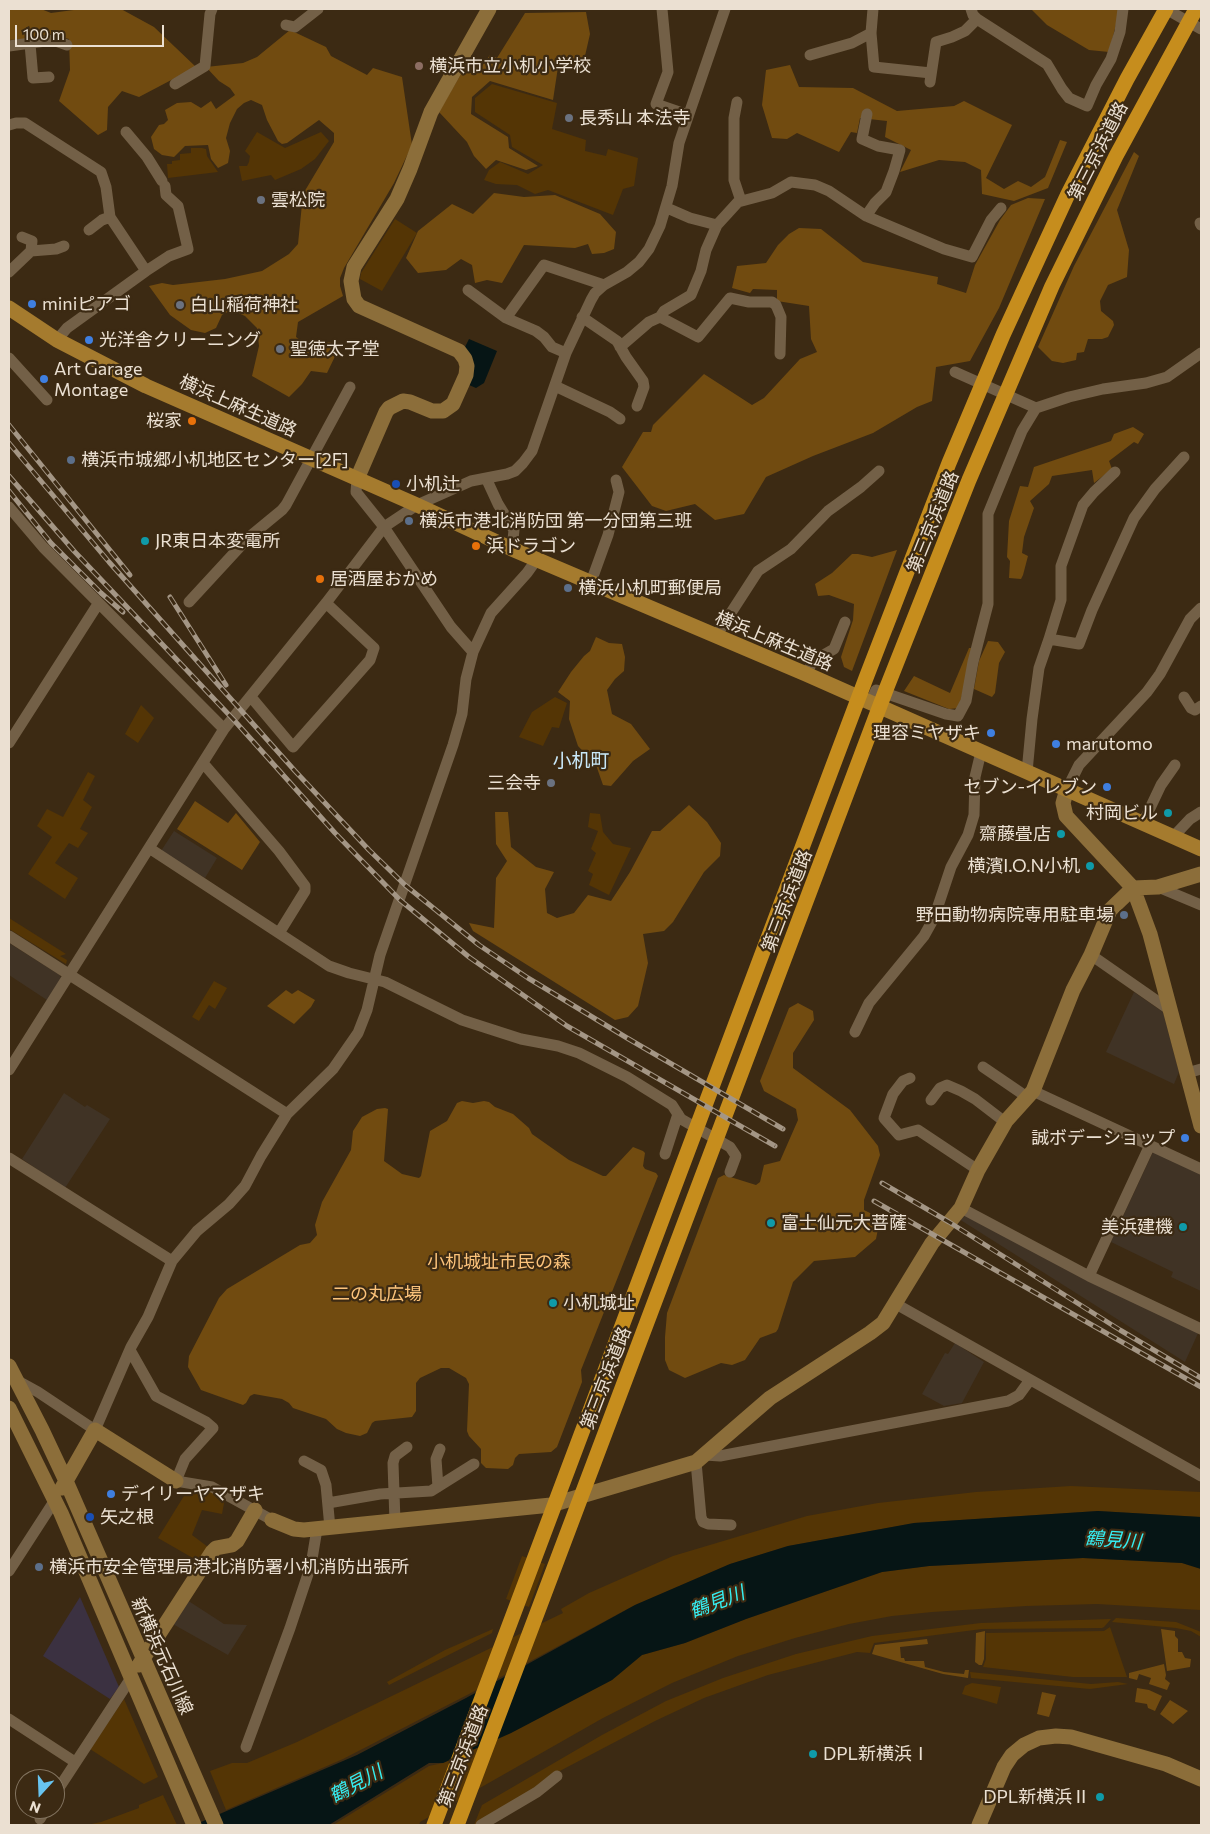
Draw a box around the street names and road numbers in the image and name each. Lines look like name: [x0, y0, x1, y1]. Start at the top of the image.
street label: 第三京浜道路: [1064, 98, 1132, 204]
street label: 横浜上麻生道路: [176, 371, 300, 441]
street label: 第三京浜道路: [903, 468, 963, 576]
street label: 横浜上麻生道路: [712, 606, 836, 676]
street label: 第三京浜道路: [758, 847, 816, 955]
street label: 第三京浜道路: [577, 1324, 635, 1432]
street label: 新横浜元石川線: [127, 1594, 197, 1718]
street label: 第三京浜道路: [434, 1702, 492, 1810]

